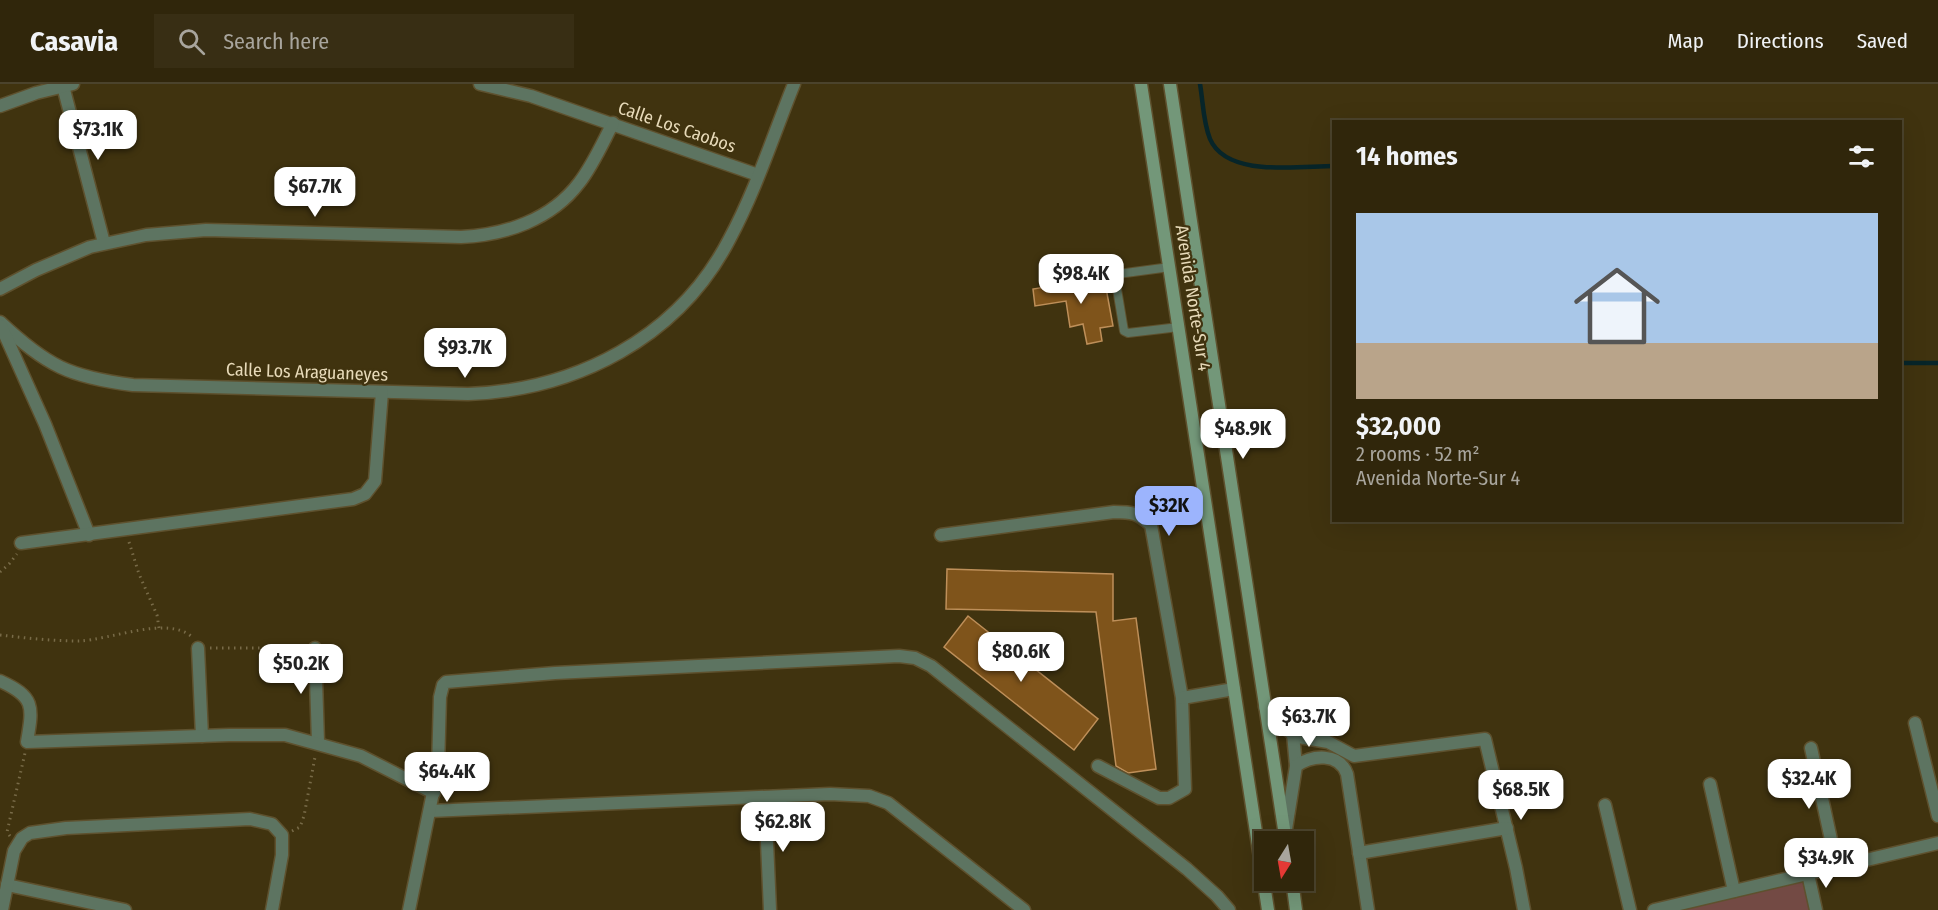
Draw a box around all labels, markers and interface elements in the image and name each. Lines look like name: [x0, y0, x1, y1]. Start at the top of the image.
search box: [154, 14, 574, 68]
text: Casavia: [30, 25, 118, 58]
icon: search: [175, 25, 208, 58]
text: Search here: [223, 28, 329, 55]
text: Map: [1667, 28, 1704, 54]
text: Directions: [1737, 28, 1824, 54]
text: Saved: [1857, 28, 1908, 54]
street label: Calle Los Caobos: [615, 97, 739, 158]
pin: $73.1K: [49, 110, 147, 161]
text: $73.1K: [73, 117, 123, 141]
icon: filters: [1845, 140, 1878, 173]
text: 14 homes: [1356, 141, 1458, 172]
pin: $67.7K: [266, 167, 364, 218]
text: $67.7K: [288, 174, 342, 198]
street label: Avenida Norte-Sur 4: [1171, 223, 1215, 373]
icon: home: [1563, 252, 1671, 360]
pin: $98.4K: [1032, 254, 1130, 305]
text: $98.4K: [1053, 261, 1109, 285]
pin: $93.7K: [416, 328, 514, 379]
text: $93.7K: [438, 335, 492, 359]
street label: Calle Los Araguaneyes: [226, 358, 389, 386]
pin: $48.9K: [1194, 409, 1292, 460]
text: $32,000: [1356, 411, 1441, 442]
text: $48.9K: [1215, 416, 1271, 440]
text: 2 rooms · 52 m²: [1356, 442, 1480, 466]
text: Avenida Norte-Sur 4: [1356, 466, 1520, 490]
pin: $32K: [1133, 486, 1205, 537]
text: $32K: [1149, 493, 1189, 517]
pin: $80.6K: [972, 632, 1070, 683]
text: $80.6K: [992, 639, 1050, 663]
pin: $50.2K: [252, 644, 350, 695]
text: $50.2K: [273, 651, 329, 675]
pin: $63.7K: [1260, 697, 1358, 748]
text: $63.7K: [1282, 704, 1336, 728]
pin: $64.4K: [398, 752, 496, 803]
text: $64.4K: [419, 759, 475, 783]
pin: $32.4K: [1760, 759, 1858, 810]
text: $32.4K: [1782, 766, 1836, 790]
pin: $68.5K: [1472, 770, 1570, 821]
text: $68.5K: [1492, 777, 1550, 801]
pin: $62.8K: [734, 802, 832, 853]
text: $62.8K: [755, 809, 811, 833]
north arrow: [1254, 831, 1314, 891]
map controls: [1254, 831, 1314, 891]
pin: $34.9K: [1777, 838, 1875, 889]
text: $34.9K: [1798, 845, 1854, 869]

